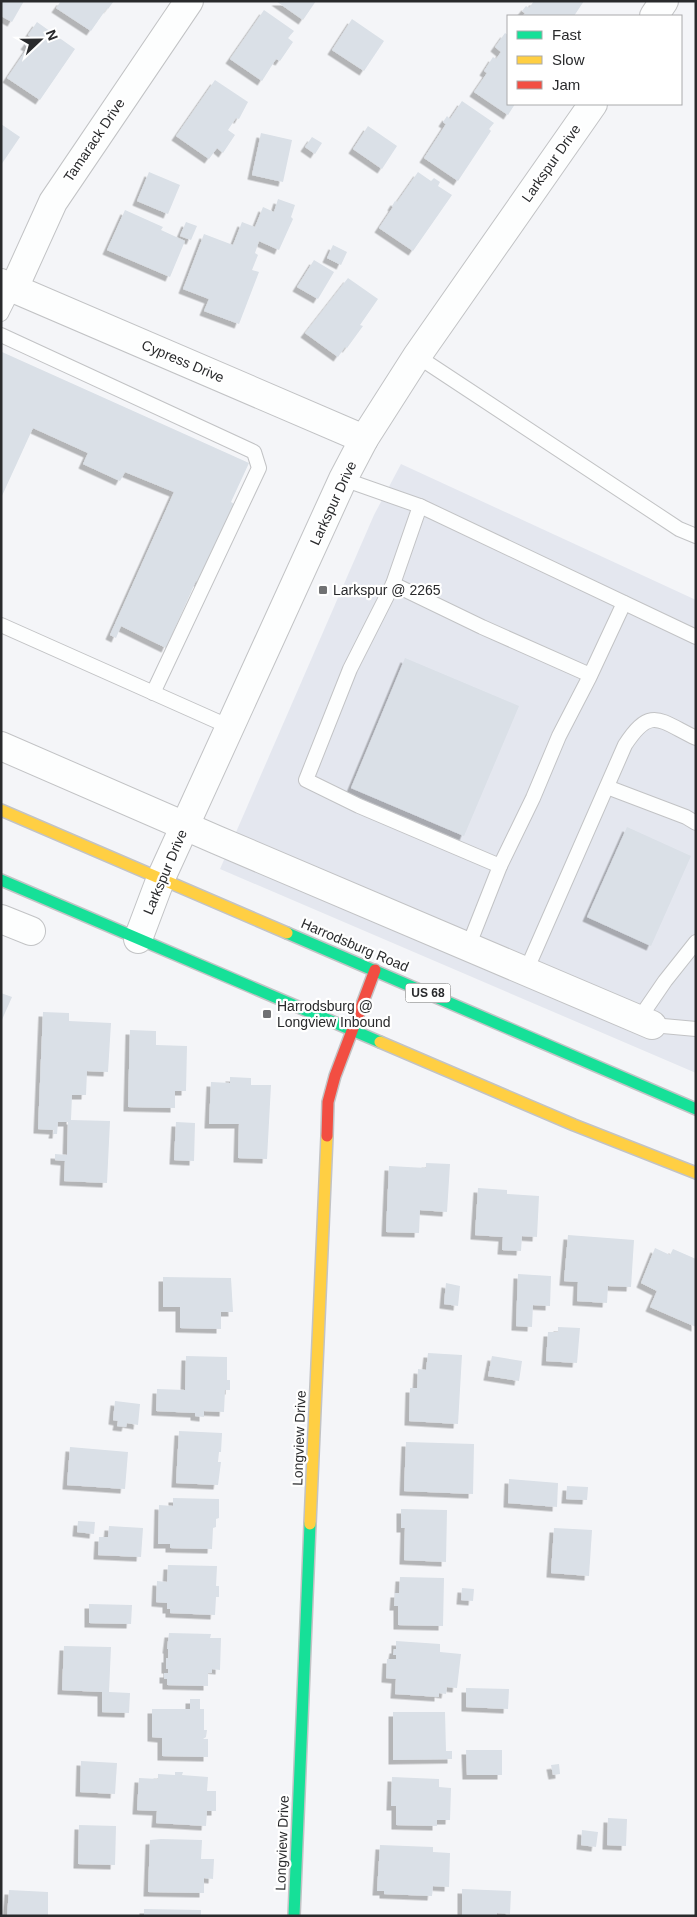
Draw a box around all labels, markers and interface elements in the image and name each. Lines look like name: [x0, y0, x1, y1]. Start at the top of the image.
north arrow: [15, 15, 65, 65]
legend: [507, 15, 682, 105]
text: Fast: [552, 26, 582, 43]
text: N: [43, 27, 61, 43]
text: Slow: [552, 51, 585, 68]
text: Jam: [552, 76, 580, 93]
street label: Tamarack Drive: [60, 95, 128, 185]
street label: Larkspur Drive: [518, 121, 584, 205]
street label: Cypress Drive: [139, 336, 227, 386]
street label: Larkspur Drive: [307, 458, 360, 548]
place label: Larkspur @ 2265: [333, 582, 441, 598]
marker: Larkspur @ 2265: [317, 584, 329, 596]
street label: Larkspur Drive: [140, 827, 190, 917]
street label: Harrodsburg Road: [299, 915, 411, 975]
road number: US 68: [406, 984, 450, 1002]
place label: Harrodsburg @ Longview Inbound: [277, 998, 391, 1030]
marker: Harrodsburg @ Longview Inbound: [261, 1008, 273, 1020]
street label: Longview Drive: [289, 1390, 309, 1486]
street label: Longview Drive: [272, 1795, 292, 1891]

